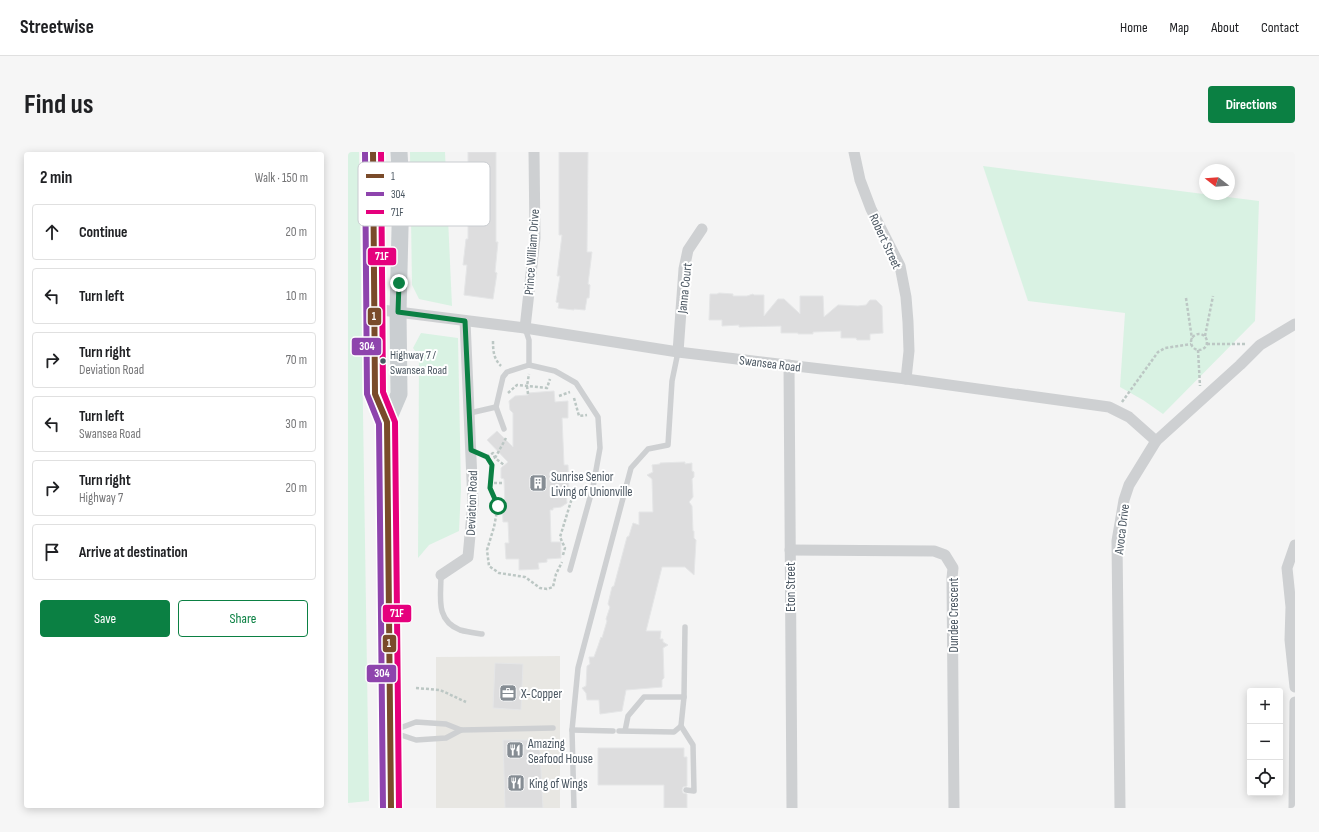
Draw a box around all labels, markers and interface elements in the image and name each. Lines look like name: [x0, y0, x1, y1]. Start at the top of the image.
text: Streetwise: [20, 16, 94, 39]
text: Home: [1120, 19, 1148, 36]
text: Map: [1170, 19, 1189, 36]
text: About: [1211, 19, 1239, 36]
text: Contact: [1261, 19, 1299, 36]
button: Directions: [1208, 86, 1295, 123]
text: Find us: [24, 88, 93, 121]
legend: [358, 162, 490, 226]
north arrow: [1199, 164, 1235, 200]
text: 2 min: [40, 168, 72, 188]
text: Walk · 150 m: [255, 170, 308, 186]
text: 1: [391, 170, 395, 183]
text: 304: [391, 188, 406, 201]
text: 71F: [391, 206, 404, 219]
street label: Prince William Drive: [521, 209, 543, 296]
street label: Robert Street: [865, 211, 905, 272]
icon: ahead: [41, 221, 63, 243]
text: Continue: [79, 223, 128, 242]
text: 20 m: [285, 224, 307, 240]
line badge: 71F: [367, 247, 397, 266]
text: 71F: [375, 250, 389, 263]
street label: Janna Court: [674, 262, 696, 315]
route end: [390, 274, 408, 292]
icon: left: [41, 285, 63, 307]
text: Turn left: [79, 287, 124, 306]
text: 10 m: [286, 288, 307, 304]
line badge: 1: [367, 307, 382, 326]
text: 1: [372, 310, 377, 323]
line badge: 304: [351, 337, 382, 356]
text: 304: [359, 340, 375, 353]
text: Turn right: [79, 343, 131, 362]
place label: Highway 7 / Swansea Road: [390, 348, 447, 378]
icon: right: [41, 349, 63, 371]
text: 70 m: [286, 352, 307, 368]
street label: Swansea Road: [738, 352, 802, 376]
marker: Highway 7 / Swansea Road: [378, 356, 388, 366]
text: Deviation Road: [79, 362, 144, 378]
text: Turn left: [79, 407, 124, 426]
icon: left: [41, 413, 63, 435]
text: 30 m: [285, 416, 307, 432]
text: Swansea Road: [79, 426, 141, 442]
place label: Sunrise Senior Living of Unionville: [551, 469, 633, 500]
street label: Deviation Road: [463, 470, 481, 536]
text: Turn right: [79, 471, 131, 490]
building icon: Sunrise Senior Living of Unionville: [528, 473, 548, 493]
icon: right: [41, 477, 63, 499]
text: 20 m: [285, 480, 307, 496]
text: Highway 7: [79, 490, 123, 506]
route start: [489, 497, 507, 515]
street label: Avoca Drive: [1111, 503, 1133, 556]
icon: arrive: [41, 541, 63, 563]
text: Arrive at destination: [79, 543, 188, 562]
street label: Eton Street: [783, 562, 799, 612]
street label: Dundee Crescent: [946, 577, 962, 653]
button: Save: [40, 600, 170, 637]
button: Share: [178, 600, 308, 637]
line badge: 71F: [382, 604, 412, 623]
text: 71F: [390, 607, 404, 620]
line badge: 1: [382, 634, 397, 653]
text: 1: [387, 637, 392, 650]
line badge: 304: [366, 664, 397, 683]
text: 304: [374, 667, 390, 680]
office icon: X-Copper: [498, 683, 518, 703]
place label: X-Copper: [520, 686, 562, 702]
map controls: [1247, 688, 1283, 796]
button: +: [1247, 688, 1283, 724]
button: −: [1247, 724, 1283, 760]
place label: Amazing Seafood House: [527, 736, 593, 767]
restaurant icon: Amazing Seafood House: [505, 740, 525, 760]
button: locate: [1247, 760, 1283, 796]
restaurant icon: King of Wings: [506, 773, 526, 793]
place label: King of Wings: [529, 776, 588, 792]

